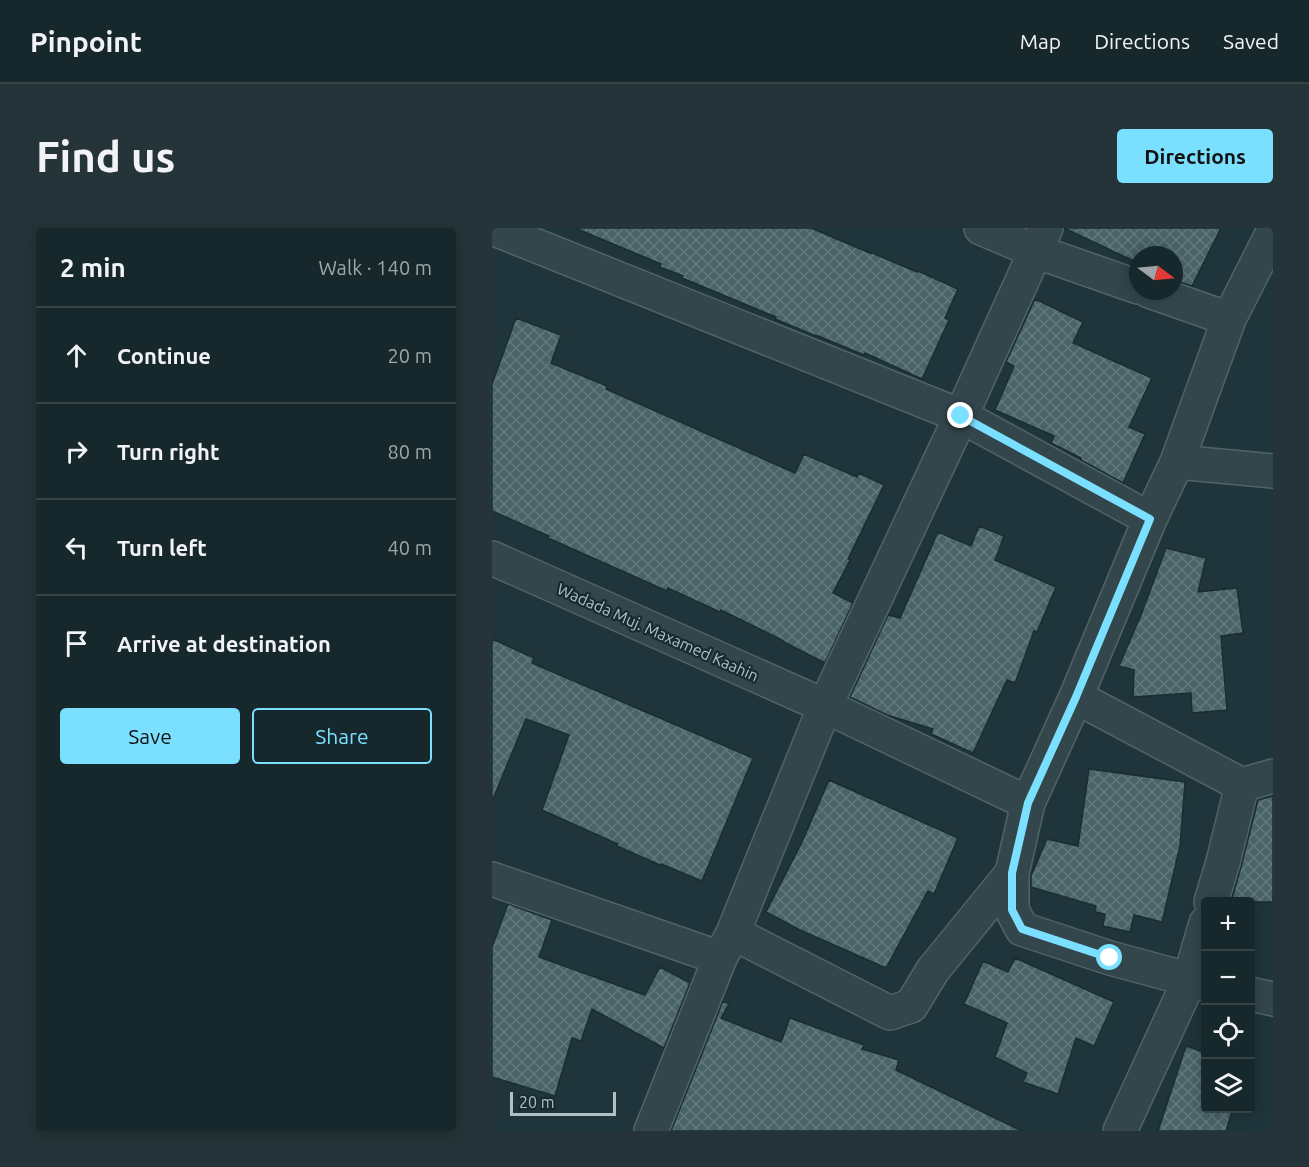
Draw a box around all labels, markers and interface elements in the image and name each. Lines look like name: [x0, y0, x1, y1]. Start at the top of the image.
text: Pinpoint: [30, 26, 142, 57]
text: Map: [1020, 29, 1061, 53]
text: Directions: [1094, 29, 1190, 53]
text: Saved: [1223, 29, 1279, 53]
button: Directions: [1117, 129, 1273, 183]
text: Find us: [36, 133, 175, 180]
north arrow: [1129, 246, 1183, 300]
text: 2 min: [60, 253, 126, 282]
text: Walk · 140 m: [319, 256, 432, 279]
icon: ahead: [60, 339, 93, 372]
text: Continue: [117, 343, 211, 368]
text: 20 m: [388, 344, 432, 367]
route end: [947, 402, 973, 428]
icon: right: [60, 435, 93, 468]
text: Turn right: [117, 439, 219, 464]
text: 80 m: [388, 440, 432, 463]
icon: left: [60, 531, 93, 564]
text: Turn left: [117, 535, 207, 560]
text: 40 m: [388, 536, 432, 559]
street label: Wadada Muj. Maxamed Kaahin: [555, 579, 761, 685]
icon: arrive: [60, 627, 93, 660]
text: Arrive at destination: [117, 631, 331, 656]
button: Save: [60, 708, 240, 764]
button: Share: [252, 708, 432, 764]
map controls: [1201, 897, 1255, 1113]
button: +: [1201, 897, 1255, 951]
route start: [1096, 944, 1122, 970]
button: −: [1201, 951, 1255, 1005]
button: locate: [1201, 1005, 1255, 1059]
button: layers: [1201, 1059, 1255, 1113]
scale bar: [510, 1089, 616, 1116]
text: 20 m: [519, 1093, 555, 1111]

